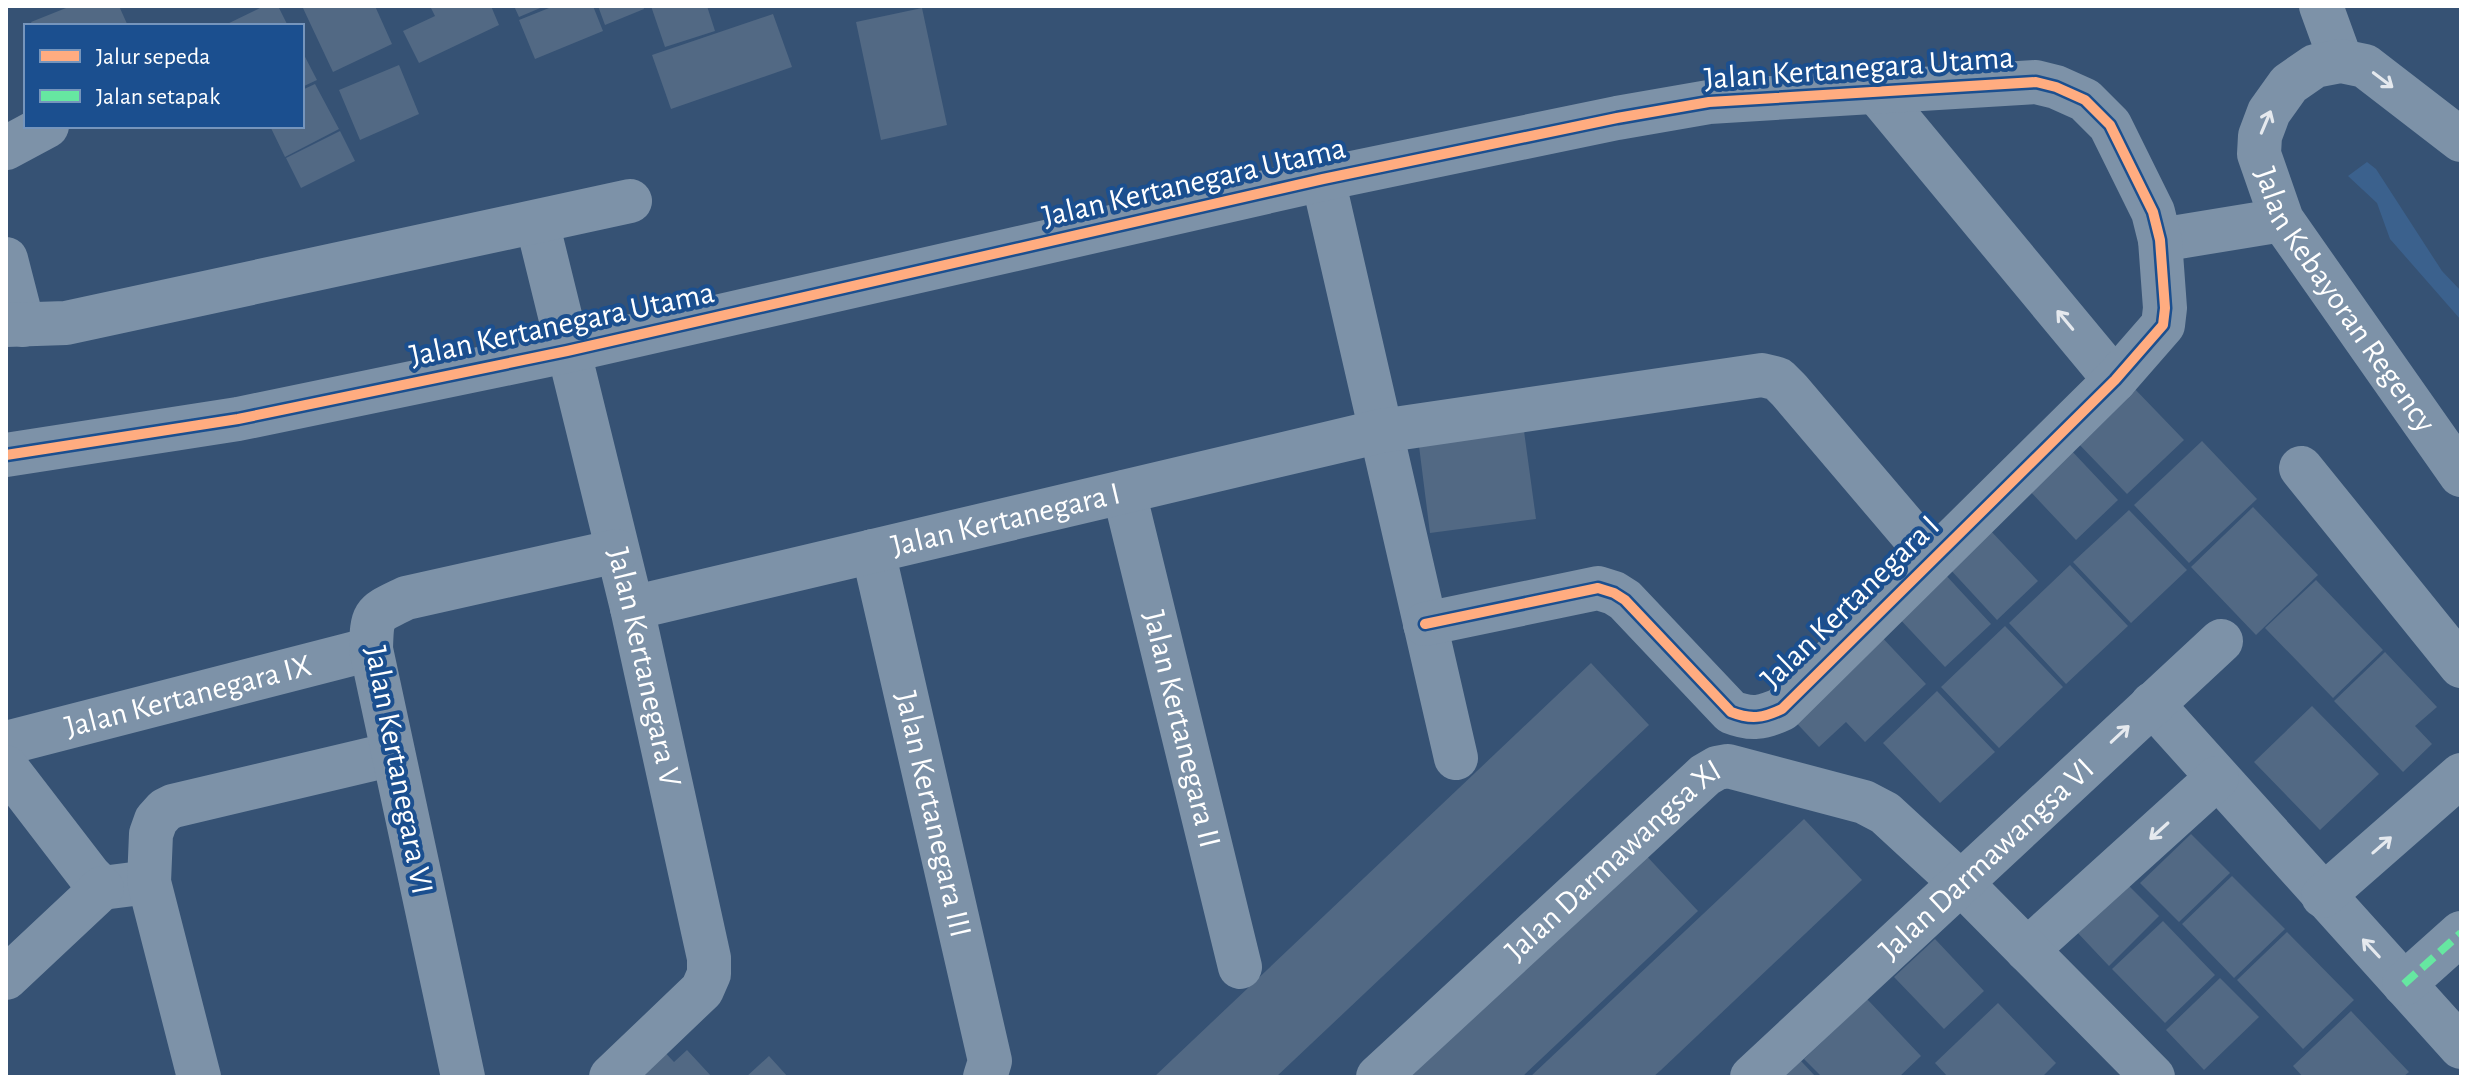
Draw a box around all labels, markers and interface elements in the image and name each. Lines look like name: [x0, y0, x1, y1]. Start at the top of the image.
legend: [24, 24, 304, 128]
street label: Jalan Kertanegara Utama: [1703, 41, 2015, 95]
text: Jalur sepeda: [96, 45, 210, 69]
one-way arrow: [2372, 72, 2394, 89]
text: Jalan setapak: [96, 85, 220, 109]
one-way arrow: [2259, 111, 2274, 135]
street label: Jalan Kertanegara Utama: [1039, 131, 1349, 233]
street label: Jalan Kebayoran Regency: [2249, 163, 2442, 438]
street label: Jalan Kertanegara Utama: [407, 276, 717, 372]
one-way arrow: [2056, 310, 2074, 331]
street label: Jalan Kertanegara I: [888, 477, 1123, 562]
street label: Jalan Kertanegara I: [1755, 509, 1945, 695]
street label: Jalan Kertanegara V: [602, 545, 687, 789]
street label: Jalan Kertanegara II: [1138, 607, 1226, 851]
street label: Jalan Kertanegara VI: [359, 643, 439, 897]
street label: Jalan Kertanegara IX: [62, 649, 315, 743]
street label: Jalan Kertanegara III: [890, 688, 977, 940]
one-way arrow: [2110, 725, 2130, 744]
street label: Jalan Darmawangsa VI: [1873, 752, 2100, 966]
street label: Jalan Darmawangsa XI: [1499, 753, 1726, 967]
one-way arrow: [2149, 821, 2169, 840]
one-way arrow: [2371, 836, 2391, 854]
one-way arrow: [2362, 938, 2380, 958]

